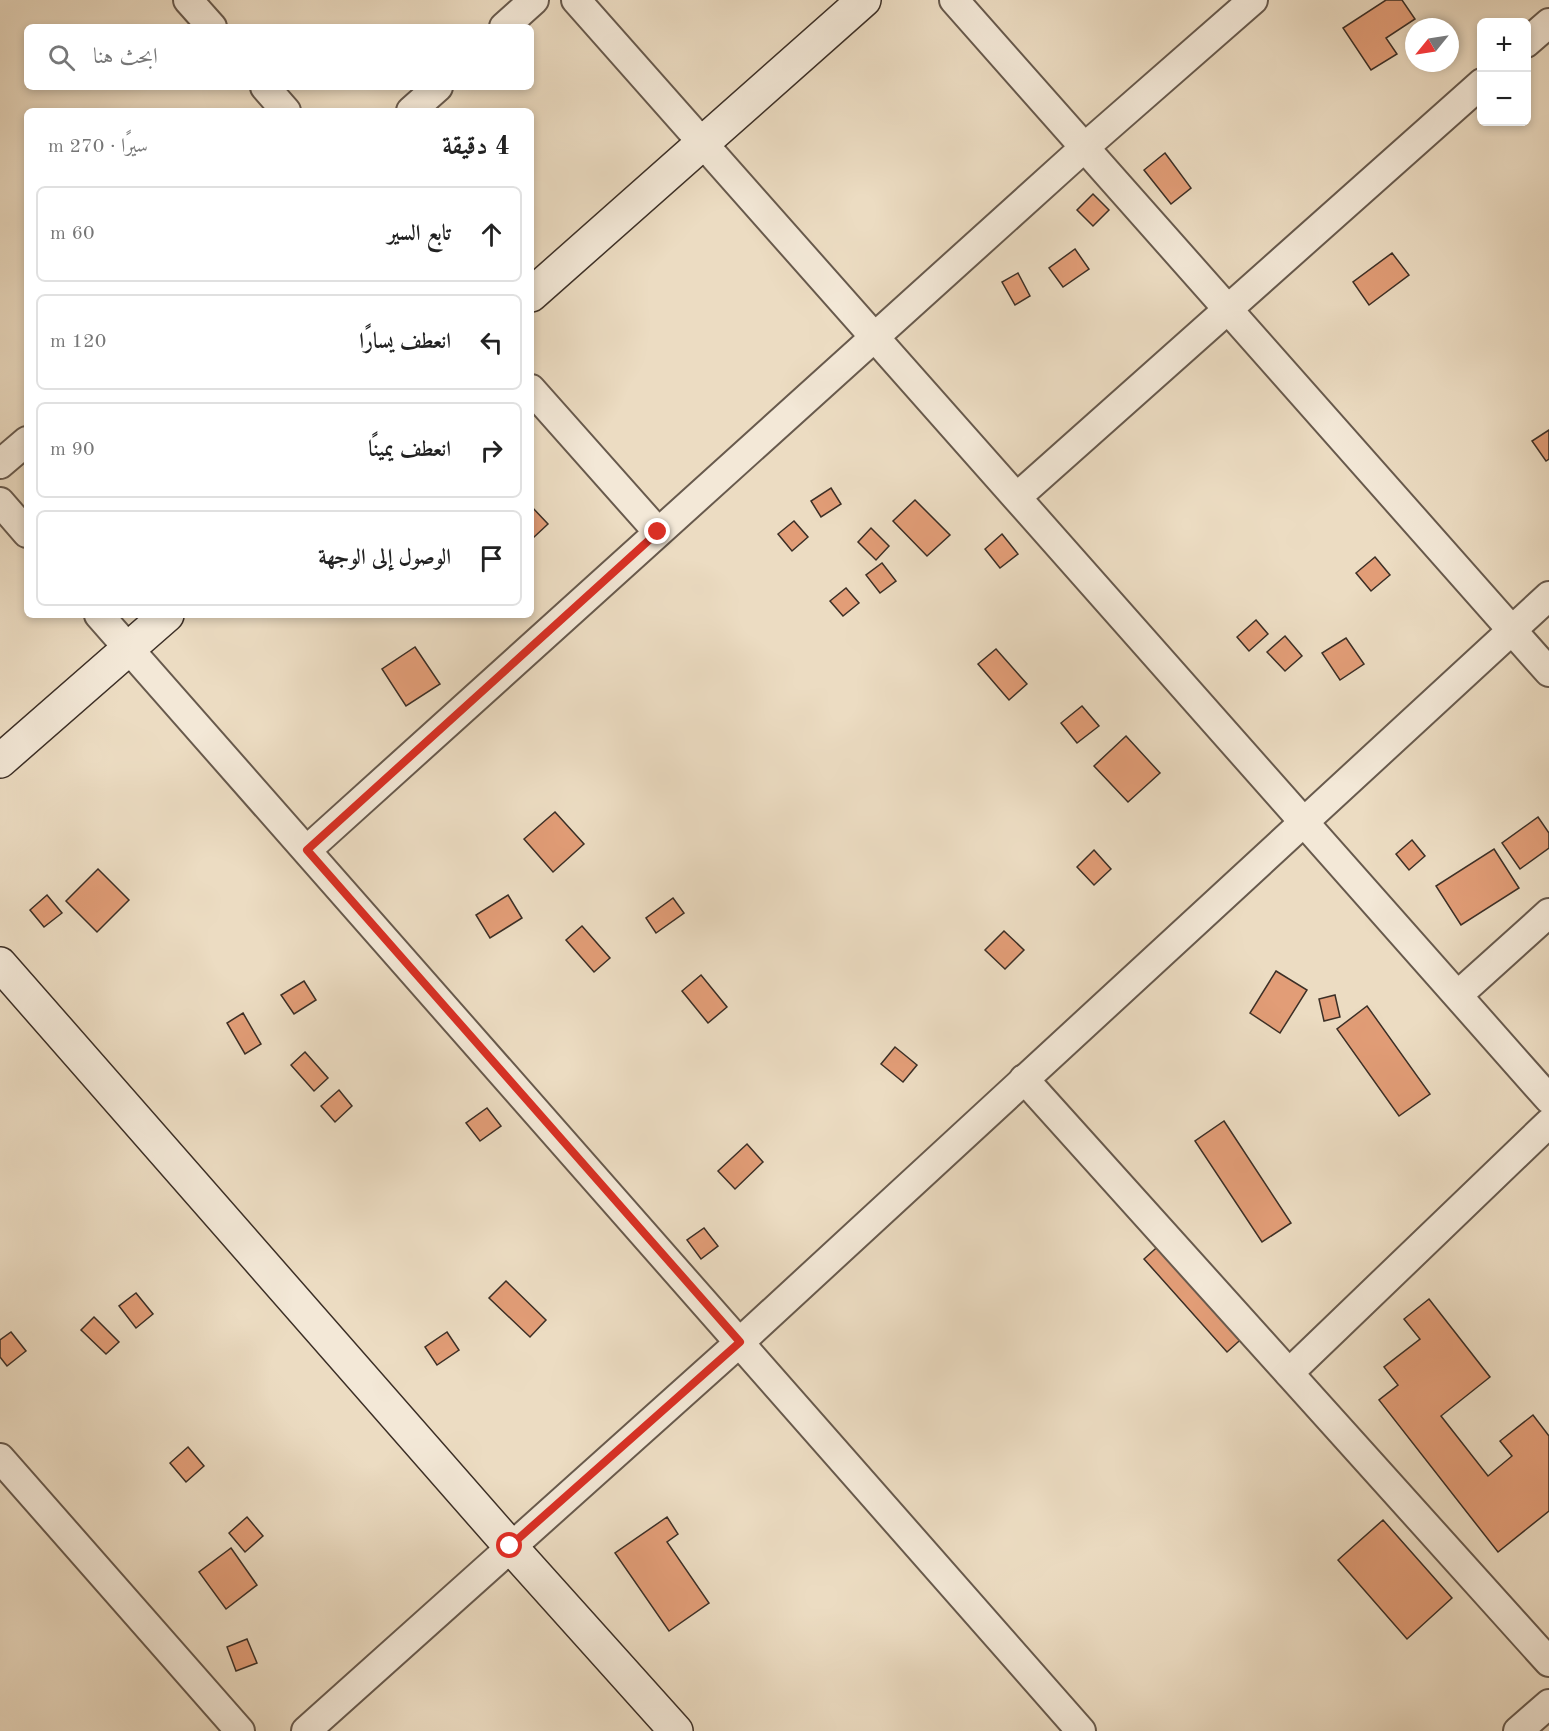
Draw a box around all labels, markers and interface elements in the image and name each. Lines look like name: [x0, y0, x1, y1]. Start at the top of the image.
north arrow: [1405, 18, 1459, 72]
map controls: [1477, 18, 1531, 126]
button: +: [1477, 18, 1531, 72]
search box: [24, 24, 534, 90]
icon: search: [45, 41, 78, 74]
text: ابحث هنا: [93, 46, 158, 68]
button: −: [1477, 72, 1531, 126]
text: 4 دقيقة: [442, 134, 510, 160]
text: سيرًا · 270 m: [48, 137, 148, 157]
icon: ahead: [475, 218, 508, 251]
text: تابع السير: [387, 223, 451, 245]
text: 60 m: [50, 224, 95, 244]
icon: left: [475, 326, 508, 359]
text: انعطف يسارًا: [359, 331, 451, 353]
text: 120 m: [50, 332, 106, 352]
icon: right: [475, 434, 508, 467]
text: انعطف يمينًا: [368, 439, 451, 461]
text: 90 m: [50, 440, 95, 460]
route end: [644, 518, 670, 544]
icon: arrive: [475, 542, 508, 575]
text: الوصول إلى الوجهة: [318, 547, 451, 569]
route start: [496, 1532, 522, 1558]

